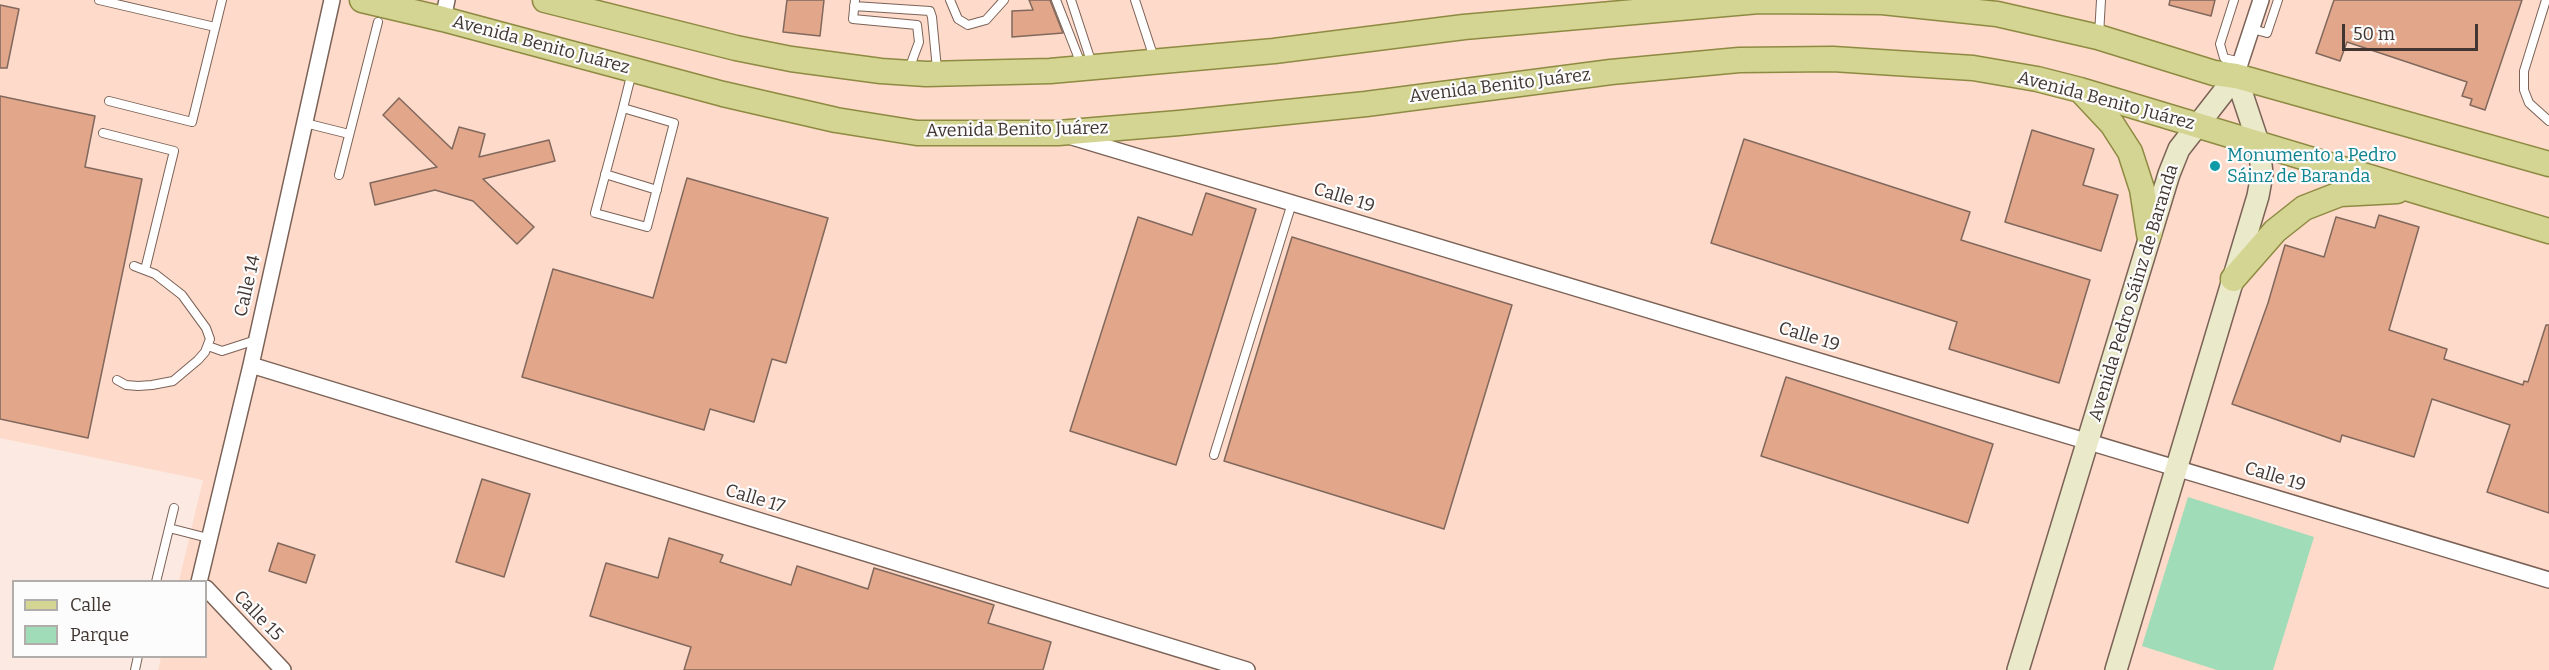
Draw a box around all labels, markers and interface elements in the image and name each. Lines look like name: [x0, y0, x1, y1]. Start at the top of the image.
street label: Avenida Benito Juárez: [450, 11, 632, 79]
scale bar: [2345, 12, 2482, 50]
text: 50 m: [2353, 23, 2395, 45]
street label: Avenida Benito Juárez: [1408, 64, 1592, 108]
street label: Avenida Benito Juárez: [2015, 67, 2197, 135]
street label: Avenida Benito Juárez: [926, 118, 1108, 142]
place label: Monumento a Pedro Sáinz de Baranda: [2227, 145, 2397, 188]
marker: Monumento a Pedro Sáinz de Baranda: [2208, 159, 2222, 173]
street label: Avenida Pedro Sáinz de Baranda: [2085, 162, 2183, 424]
street label: Calle 19: [1311, 178, 1377, 218]
street label: Calle 14: [230, 253, 266, 319]
street label: Calle 19: [1776, 317, 1842, 357]
street label: Calle 19: [2242, 457, 2308, 497]
street label: Calle 17: [723, 480, 787, 518]
legend: [12, 580, 207, 658]
street label: Calle 15: [229, 586, 287, 646]
text: Calle: [70, 594, 111, 616]
text: Parque: [70, 624, 129, 646]

